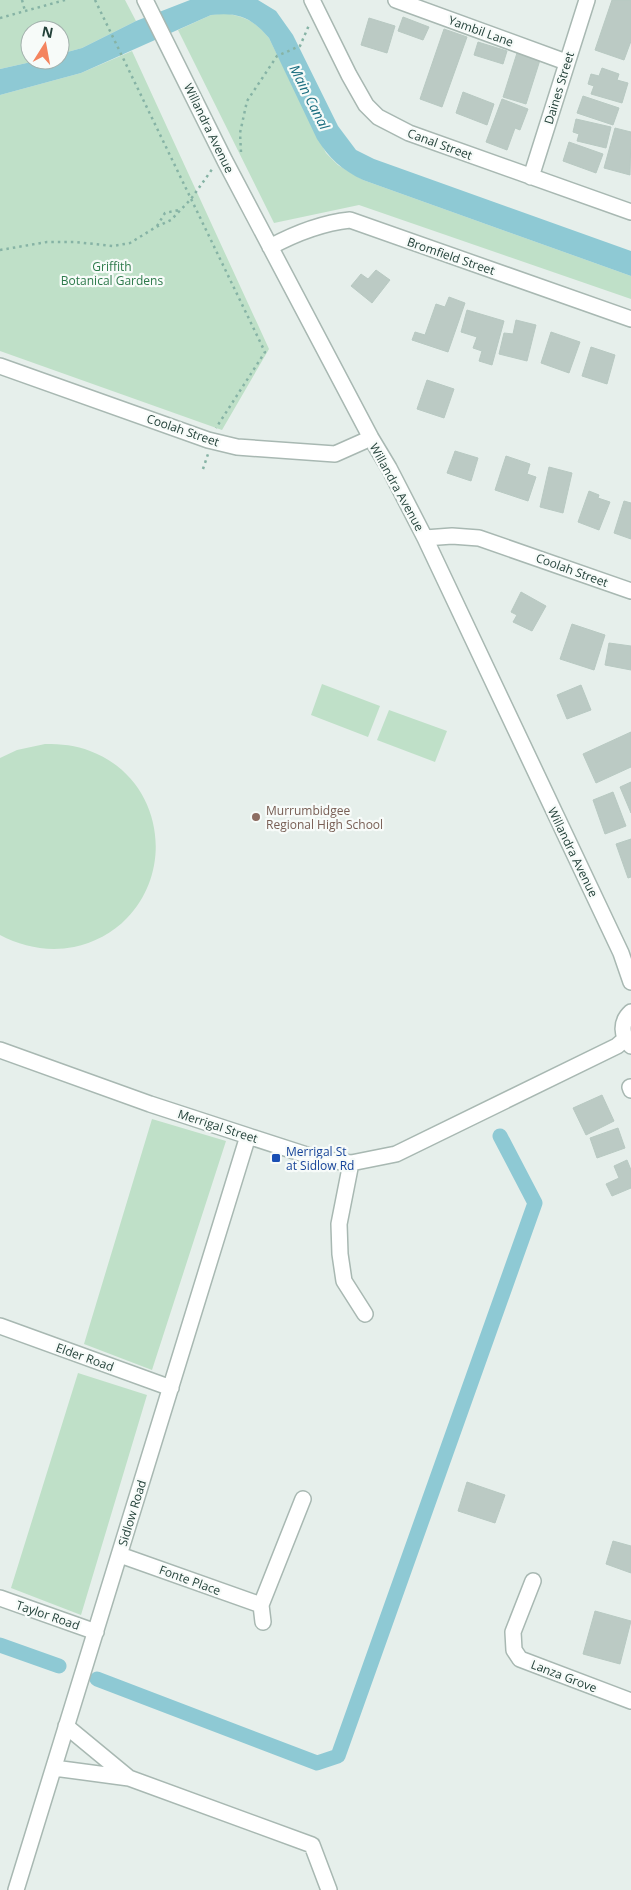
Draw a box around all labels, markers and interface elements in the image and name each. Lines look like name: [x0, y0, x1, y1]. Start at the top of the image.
street label: Yambil Lane: [446, 11, 516, 51]
north arrow: [20, 20, 70, 70]
text: N: [40, 21, 55, 42]
street label: Daines Street: [540, 50, 578, 126]
water label: Main Canal: [286, 61, 335, 133]
street label: Willandra Avenue: [180, 80, 238, 176]
street label: Canal Street: [405, 124, 475, 164]
street label: Bromfield Street: [405, 233, 497, 279]
park label: Griffith Botanical Gardens: [61, 258, 163, 289]
street label: Coolah Street: [144, 410, 222, 450]
street label: Willandra Avenue: [366, 440, 428, 534]
street label: Coolah Street: [534, 549, 610, 591]
place label: Murrumbidgee Regional High School: [266, 802, 383, 833]
street label: Willandra Avenue: [544, 804, 602, 900]
marker: Murrumbidgee Regional High School: [250, 811, 262, 823]
street label: Merrigal Street: [176, 1105, 260, 1147]
place label: Merrigal St at Sidlow Rd: [286, 1143, 354, 1174]
marker: Merrigal St at Sidlow Rd: [270, 1152, 282, 1164]
street label: Elder Road: [54, 1339, 116, 1375]
street label: Sidlow Road: [114, 1478, 150, 1548]
street label: Fonte Place: [157, 1561, 223, 1599]
street label: Taylor Road: [14, 1596, 82, 1634]
street label: Lanza Grove: [529, 1656, 600, 1696]

